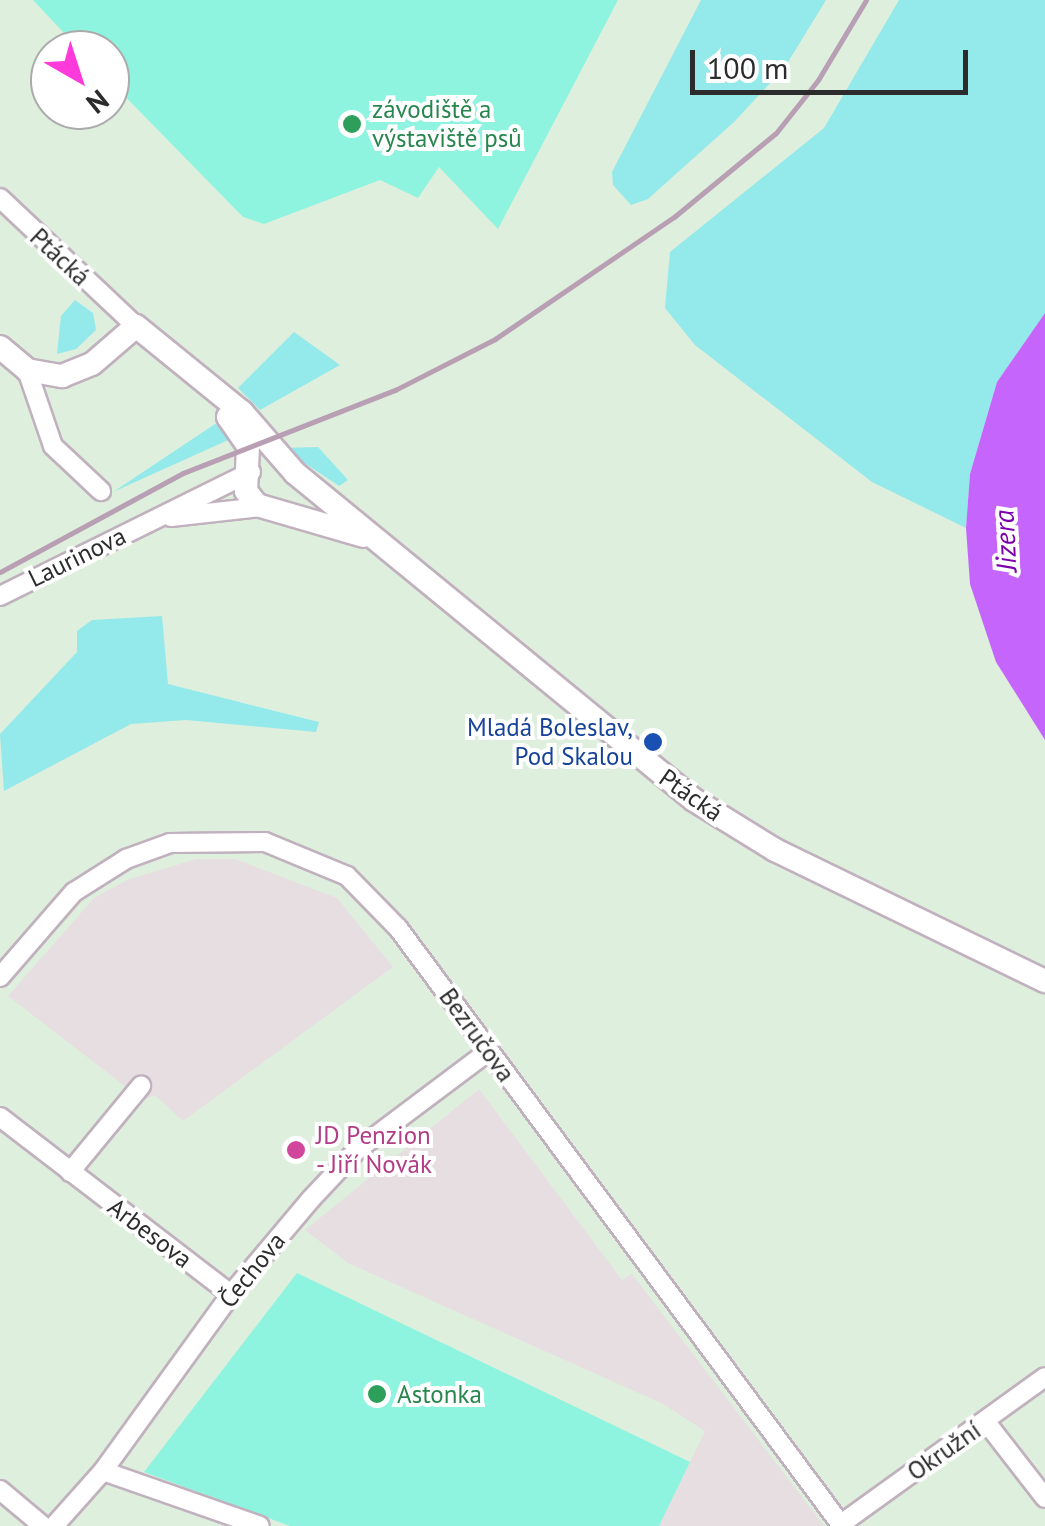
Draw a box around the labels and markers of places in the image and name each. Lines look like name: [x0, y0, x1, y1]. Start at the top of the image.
place label: závodiště a výstaviště psů: [372, 95, 522, 154]
marker: závodiště a výstaviště psů: [341, 113, 363, 135]
place label: Mladá Boleslav, Pod Skalou: [467, 713, 633, 772]
marker: Mladá Boleslav, Pod Skalou: [642, 731, 664, 753]
place label: JD Penzion - Jiří Novák: [316, 1121, 434, 1180]
marker: JD Penzion - Jiří Novák: [285, 1139, 307, 1161]
place label: Astonka: [397, 1379, 482, 1409]
marker: Astonka: [366, 1383, 388, 1405]

